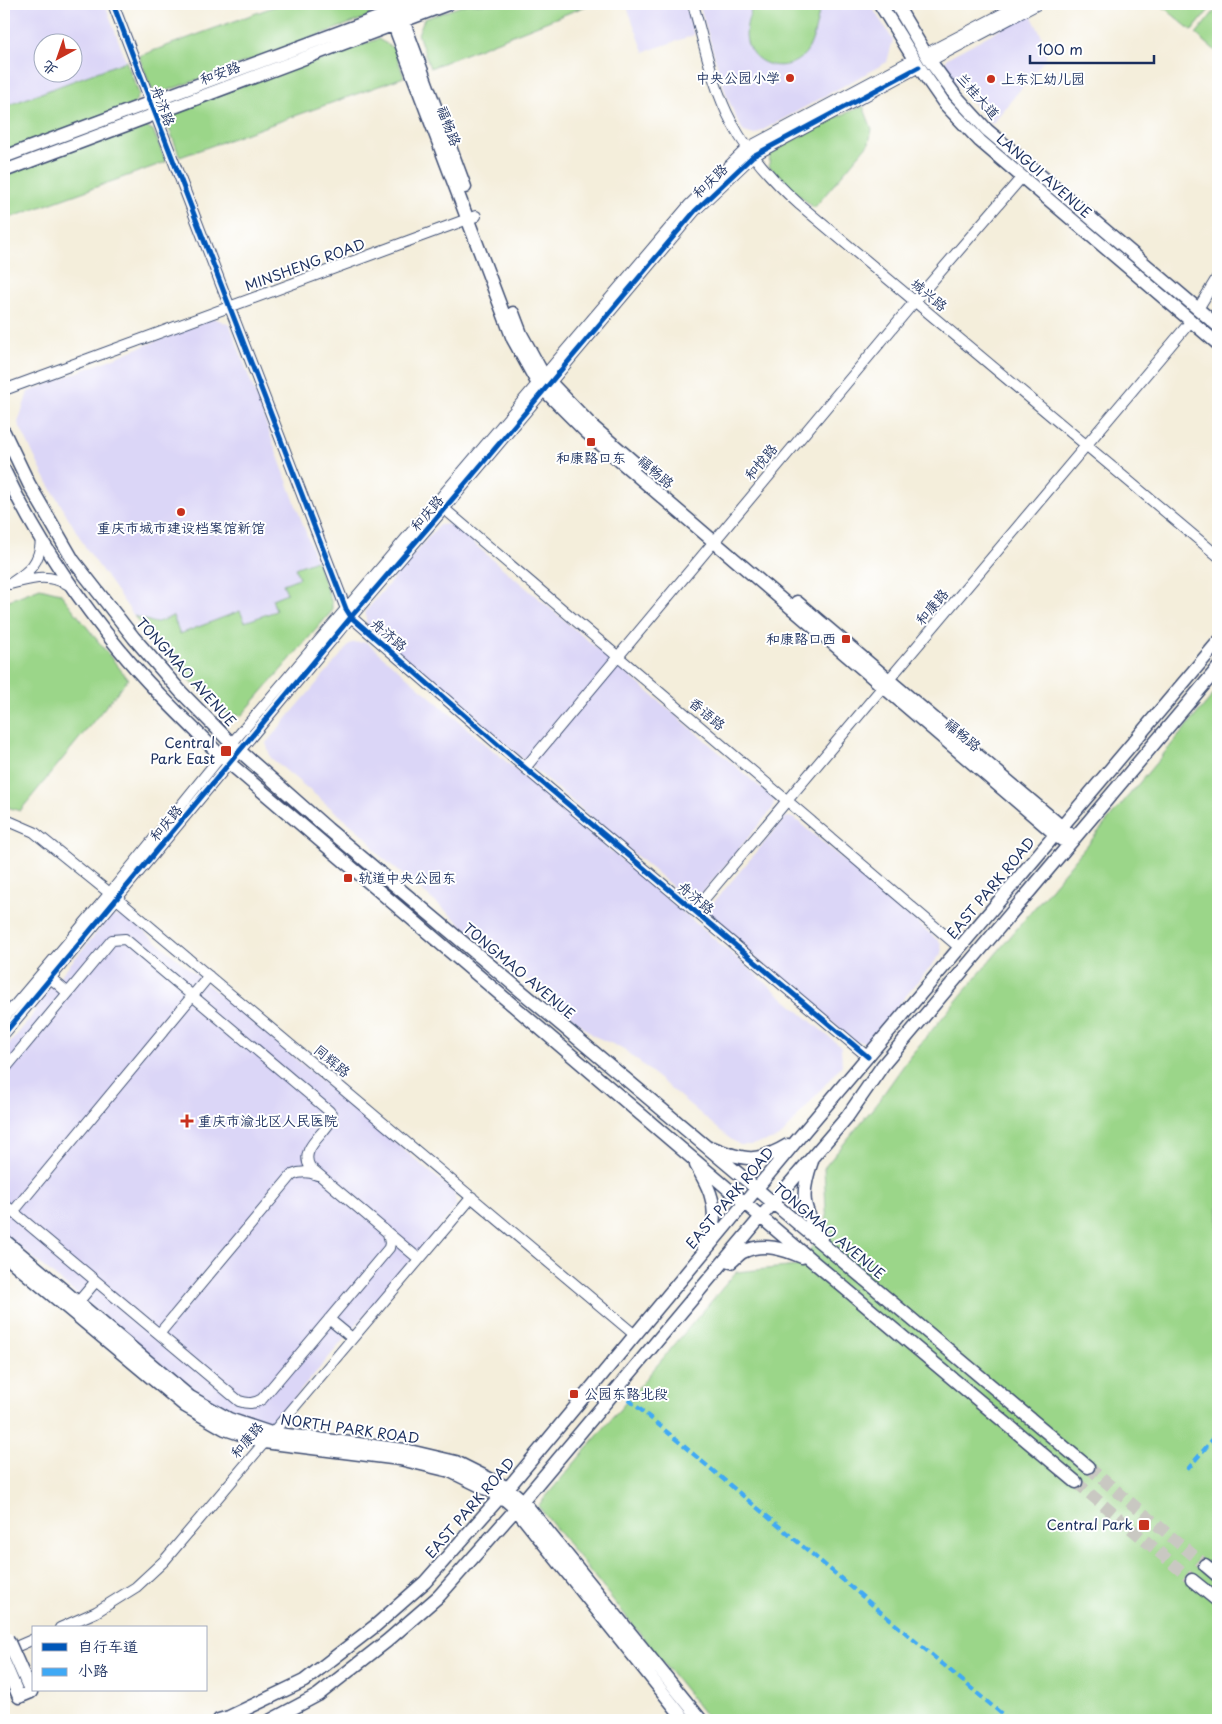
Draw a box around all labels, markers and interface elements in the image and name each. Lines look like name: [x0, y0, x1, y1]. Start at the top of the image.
north arrow: [32, 32, 82, 82]
scale bar: [1030, 32, 1153, 64]
text: 100 m: [1037, 37, 1083, 60]
street label: 和安路: [197, 55, 243, 90]
text: 北: [37, 56, 61, 81]
place label: 中央公园小学: [696, 67, 780, 88]
street label: 兰桂大道: [952, 68, 1005, 124]
place label: 上东汇幼儿园: [1001, 68, 1085, 89]
marker: 中央公园小学: [784, 72, 796, 84]
marker: 上东汇幼儿园: [985, 73, 997, 85]
street label: 舟济路: [146, 82, 181, 129]
street label: 福畅路: [432, 102, 467, 149]
street label: LANGUI AVENUE: [992, 128, 1097, 223]
street label: 和庆路: [687, 158, 732, 203]
street label: MINSHENG ROAD: [242, 233, 368, 296]
street label: 城兴路: [906, 273, 952, 316]
marker: 和康路口东: [585, 436, 597, 448]
street label: 和悦路: [739, 439, 782, 485]
place label: 和康路口东: [556, 447, 626, 468]
street label: 福畅路: [634, 450, 679, 493]
street label: 和庆路: [405, 490, 448, 535]
marker: 重庆市城市建设档案馆新馆: [175, 506, 187, 518]
place label: 重庆市城市建设档案馆新馆: [97, 517, 265, 538]
street label: 和康路: [910, 584, 953, 630]
street label: TONGMAO AVENUE: [132, 612, 241, 731]
street label: 舟济路: [367, 613, 412, 656]
place label: 和康路口西: [766, 628, 836, 649]
marker: 和康路口西: [840, 633, 852, 645]
street label: 香语路: [684, 692, 730, 735]
street label: 福畅路: [941, 713, 986, 756]
place label: Central Park East: [150, 732, 215, 769]
marker: Central Park East: [219, 744, 233, 758]
street label: 和庆路: [144, 800, 187, 846]
street label: EAST PARK ROAD: [942, 832, 1040, 943]
place label: 轨道中央公园东: [358, 867, 456, 888]
marker: 轨道中央公园东: [342, 872, 354, 884]
street label: 舟济路: [673, 876, 719, 919]
street label: TONGMAO AVENUE: [459, 917, 580, 1024]
street label: 同辉路: [309, 1039, 355, 1082]
place label: 重庆市渝北区人民医院: [198, 1110, 338, 1131]
marker: 重庆市渝北区人民医院: [180, 1114, 194, 1128]
street label: EAST PARK ROAD: [681, 1142, 779, 1253]
street label: TONGMAO AVENUE: [769, 1177, 890, 1284]
place label: 公园东路北段: [584, 1383, 668, 1404]
marker: 公园东路北段: [568, 1388, 580, 1400]
street label: NORTH PARK ROAD: [279, 1408, 421, 1449]
street label: 和康路: [225, 1417, 268, 1463]
street label: EAST PARK ROAD: [420, 1453, 519, 1563]
place label: Central Park: [1047, 1514, 1133, 1535]
marker: Central Park: [1137, 1518, 1151, 1532]
legend: [32, 1626, 208, 1692]
text: 自行车道: [78, 1634, 138, 1657]
text: 小路: [78, 1658, 108, 1681]

